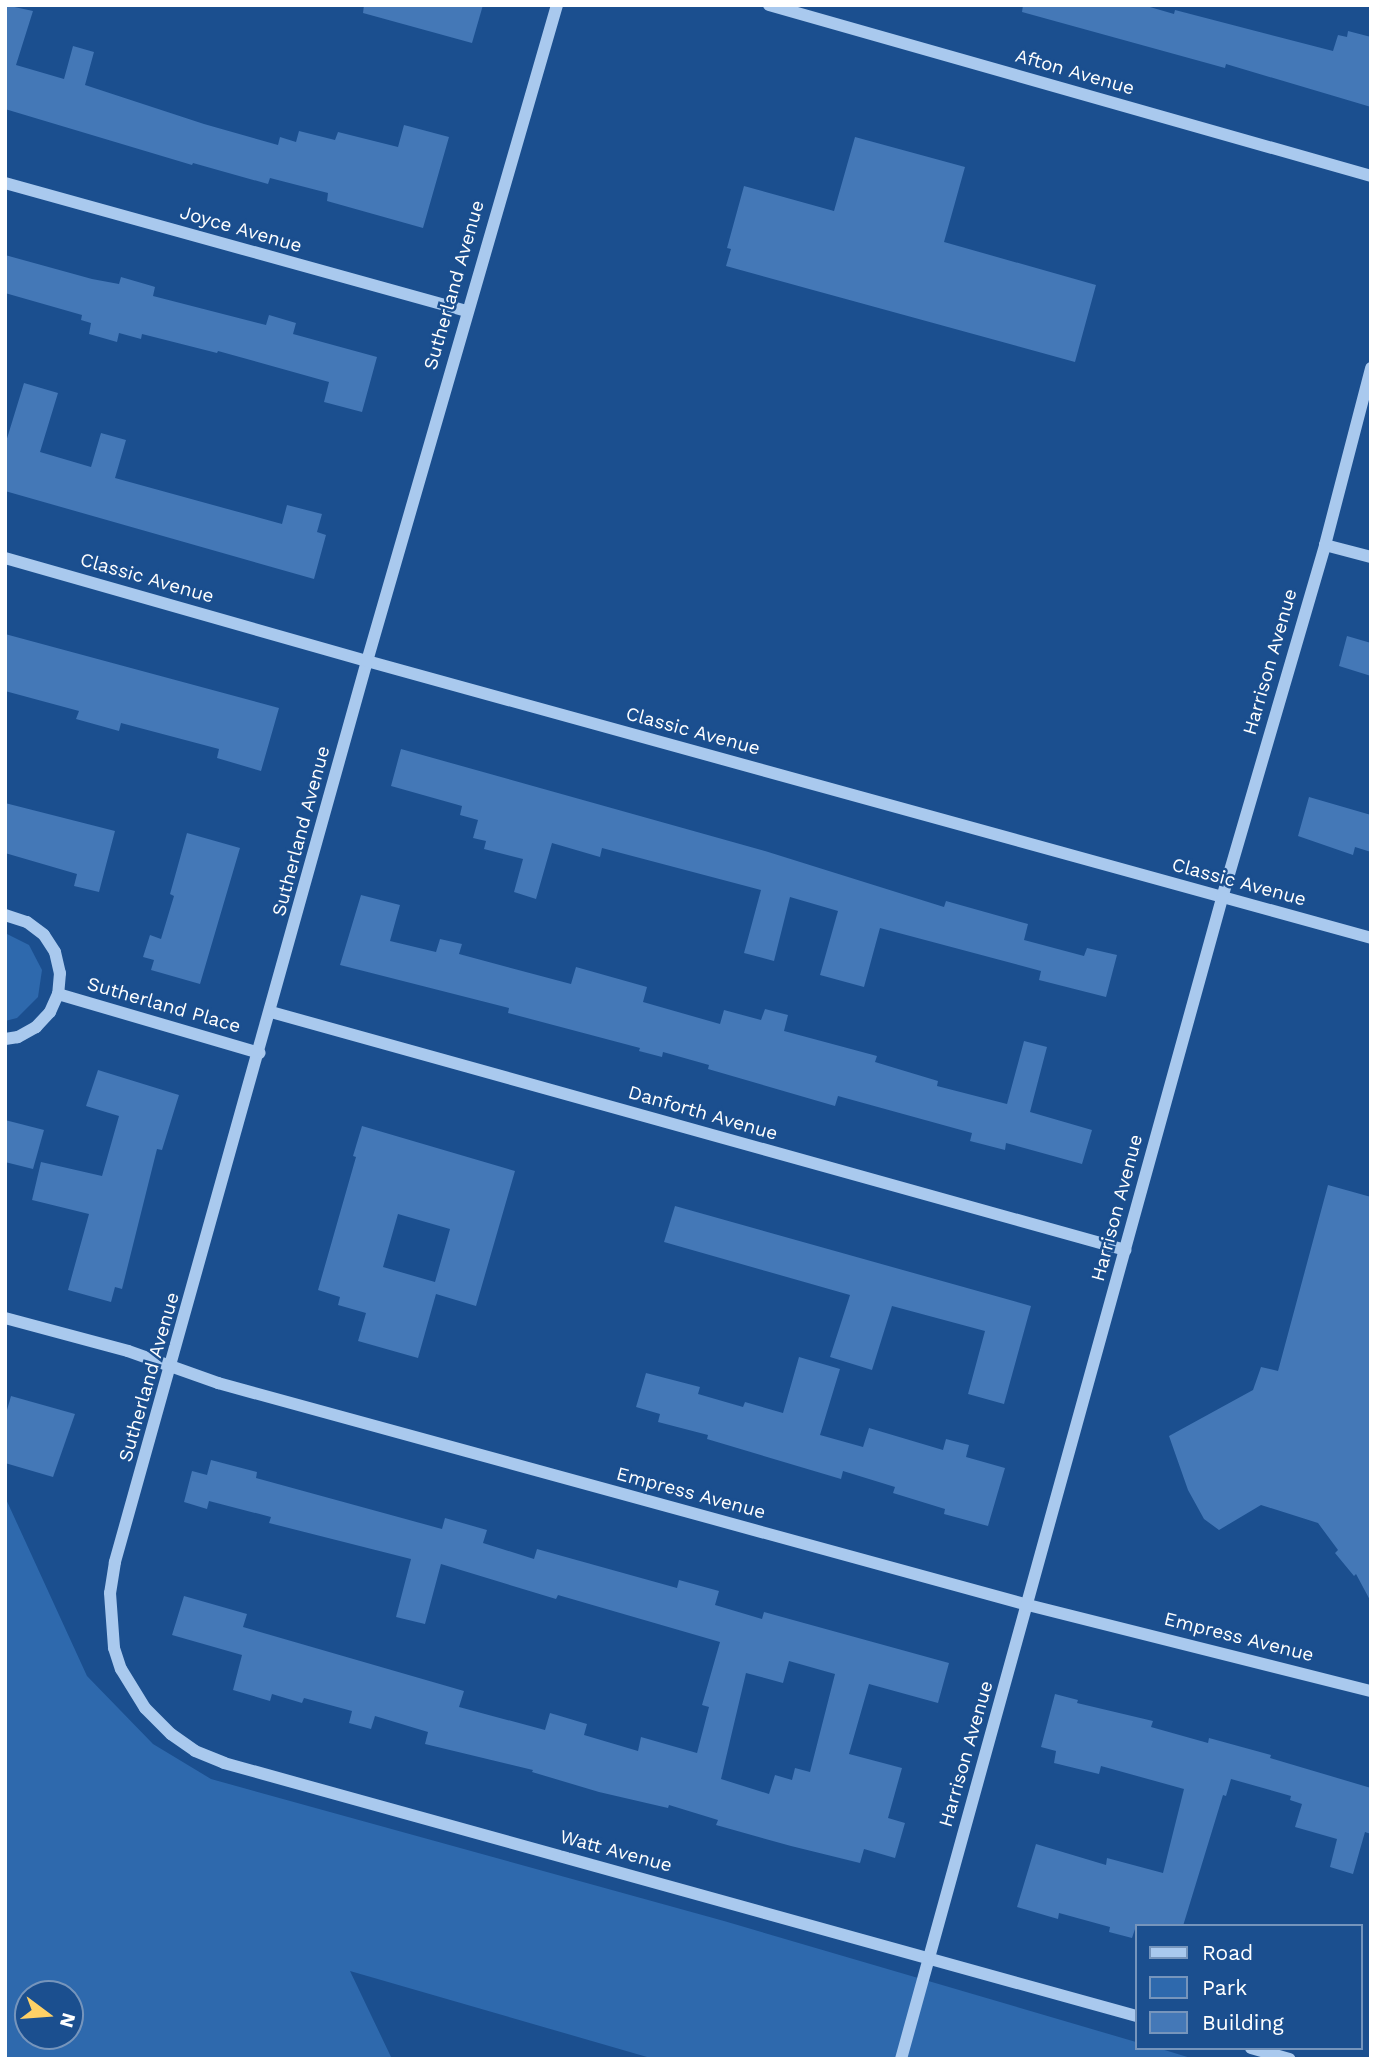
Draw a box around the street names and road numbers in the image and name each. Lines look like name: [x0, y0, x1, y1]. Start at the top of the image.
street label: Afton Avenue: [1013, 44, 1137, 100]
street label: Sutherland Avenue: [419, 197, 489, 373]
street label: Joyce Avenue: [177, 201, 305, 257]
street label: Classic Avenue: [77, 548, 217, 608]
street label: Harrison Avenue: [1238, 586, 1302, 738]
street label: Classic Avenue: [623, 702, 763, 760]
street label: Sutherland Avenue: [267, 743, 335, 919]
street label: Classic Avenue: [1169, 853, 1309, 911]
street label: Sutherland Place: [85, 972, 243, 1038]
street label: Danforth Avenue: [625, 1081, 781, 1145]
street label: Harrison Avenue: [1086, 1132, 1148, 1284]
street label: Sutherland Avenue: [114, 1289, 184, 1465]
street label: Empress Avenue: [614, 1462, 768, 1524]
street label: Empress Avenue: [1161, 1607, 1317, 1667]
street label: Harrison Avenue: [934, 1678, 998, 1830]
street label: Watt Avenue: [557, 1825, 675, 1877]

